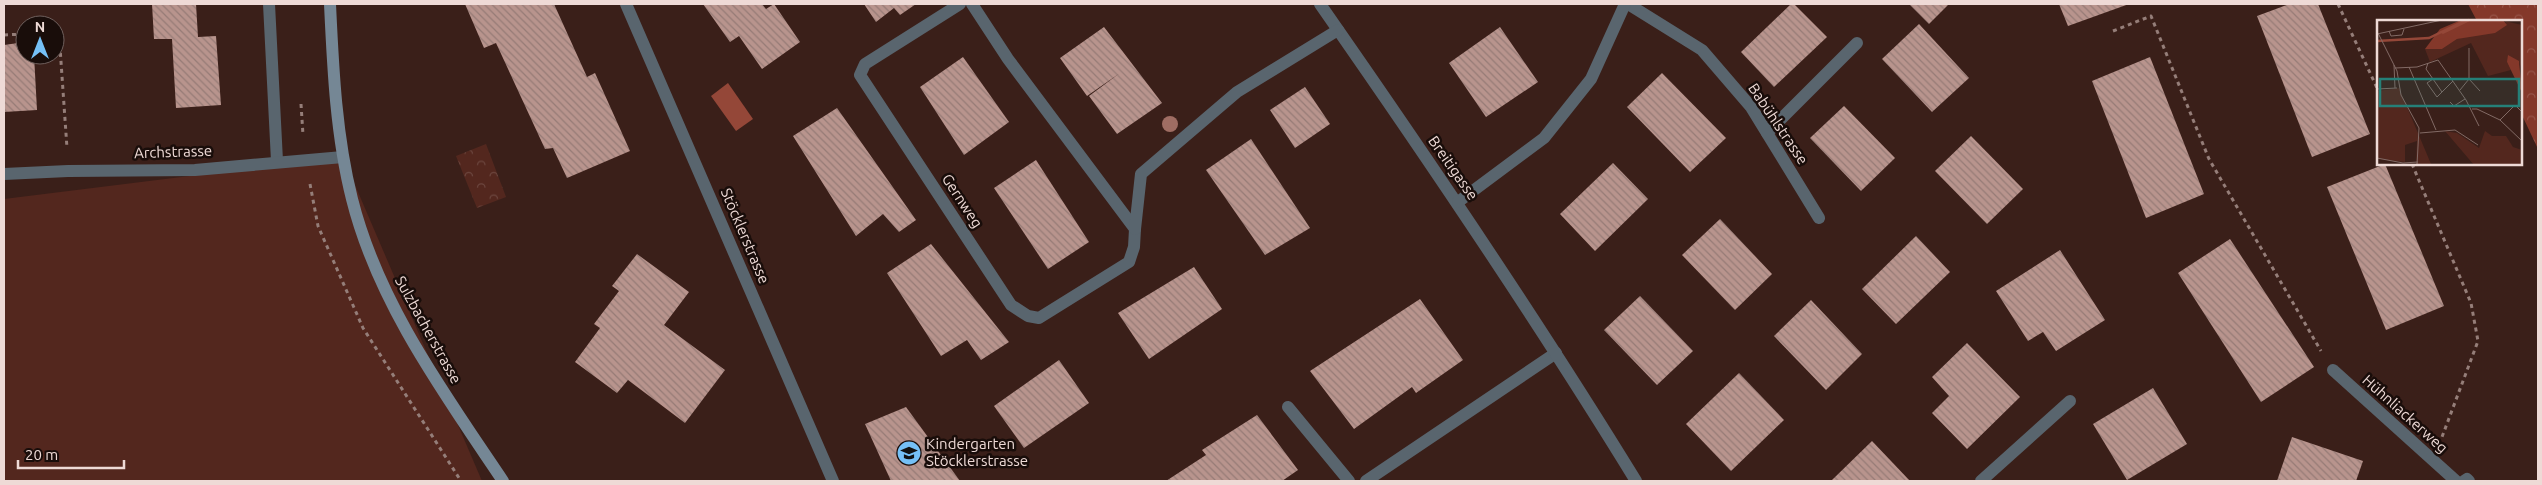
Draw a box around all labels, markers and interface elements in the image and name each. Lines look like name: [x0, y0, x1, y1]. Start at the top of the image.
north arrow: [15, 15, 65, 65]
text: N: [35, 19, 45, 35]
inset map: [2377, 20, 2522, 165]
street label: Babühlstrasse: [1745, 80, 1812, 168]
street label: Breitigasse: [1425, 132, 1482, 203]
street label: Archstrasse: [134, 142, 212, 161]
street label: Gernweg: [939, 171, 986, 231]
street label: Stöcklerstrasse: [718, 186, 773, 286]
street label: Sulzbacherstrasse: [392, 273, 465, 387]
street label: Hühnliackerweg: [2359, 371, 2451, 456]
place label: Kindergarten Stöcklerstrasse: [926, 435, 1028, 469]
scale bar: [18, 438, 124, 470]
school or university icon: Kindergarten Stöcklerstrasse: [896, 440, 922, 466]
text: 20 m: [25, 446, 58, 463]

